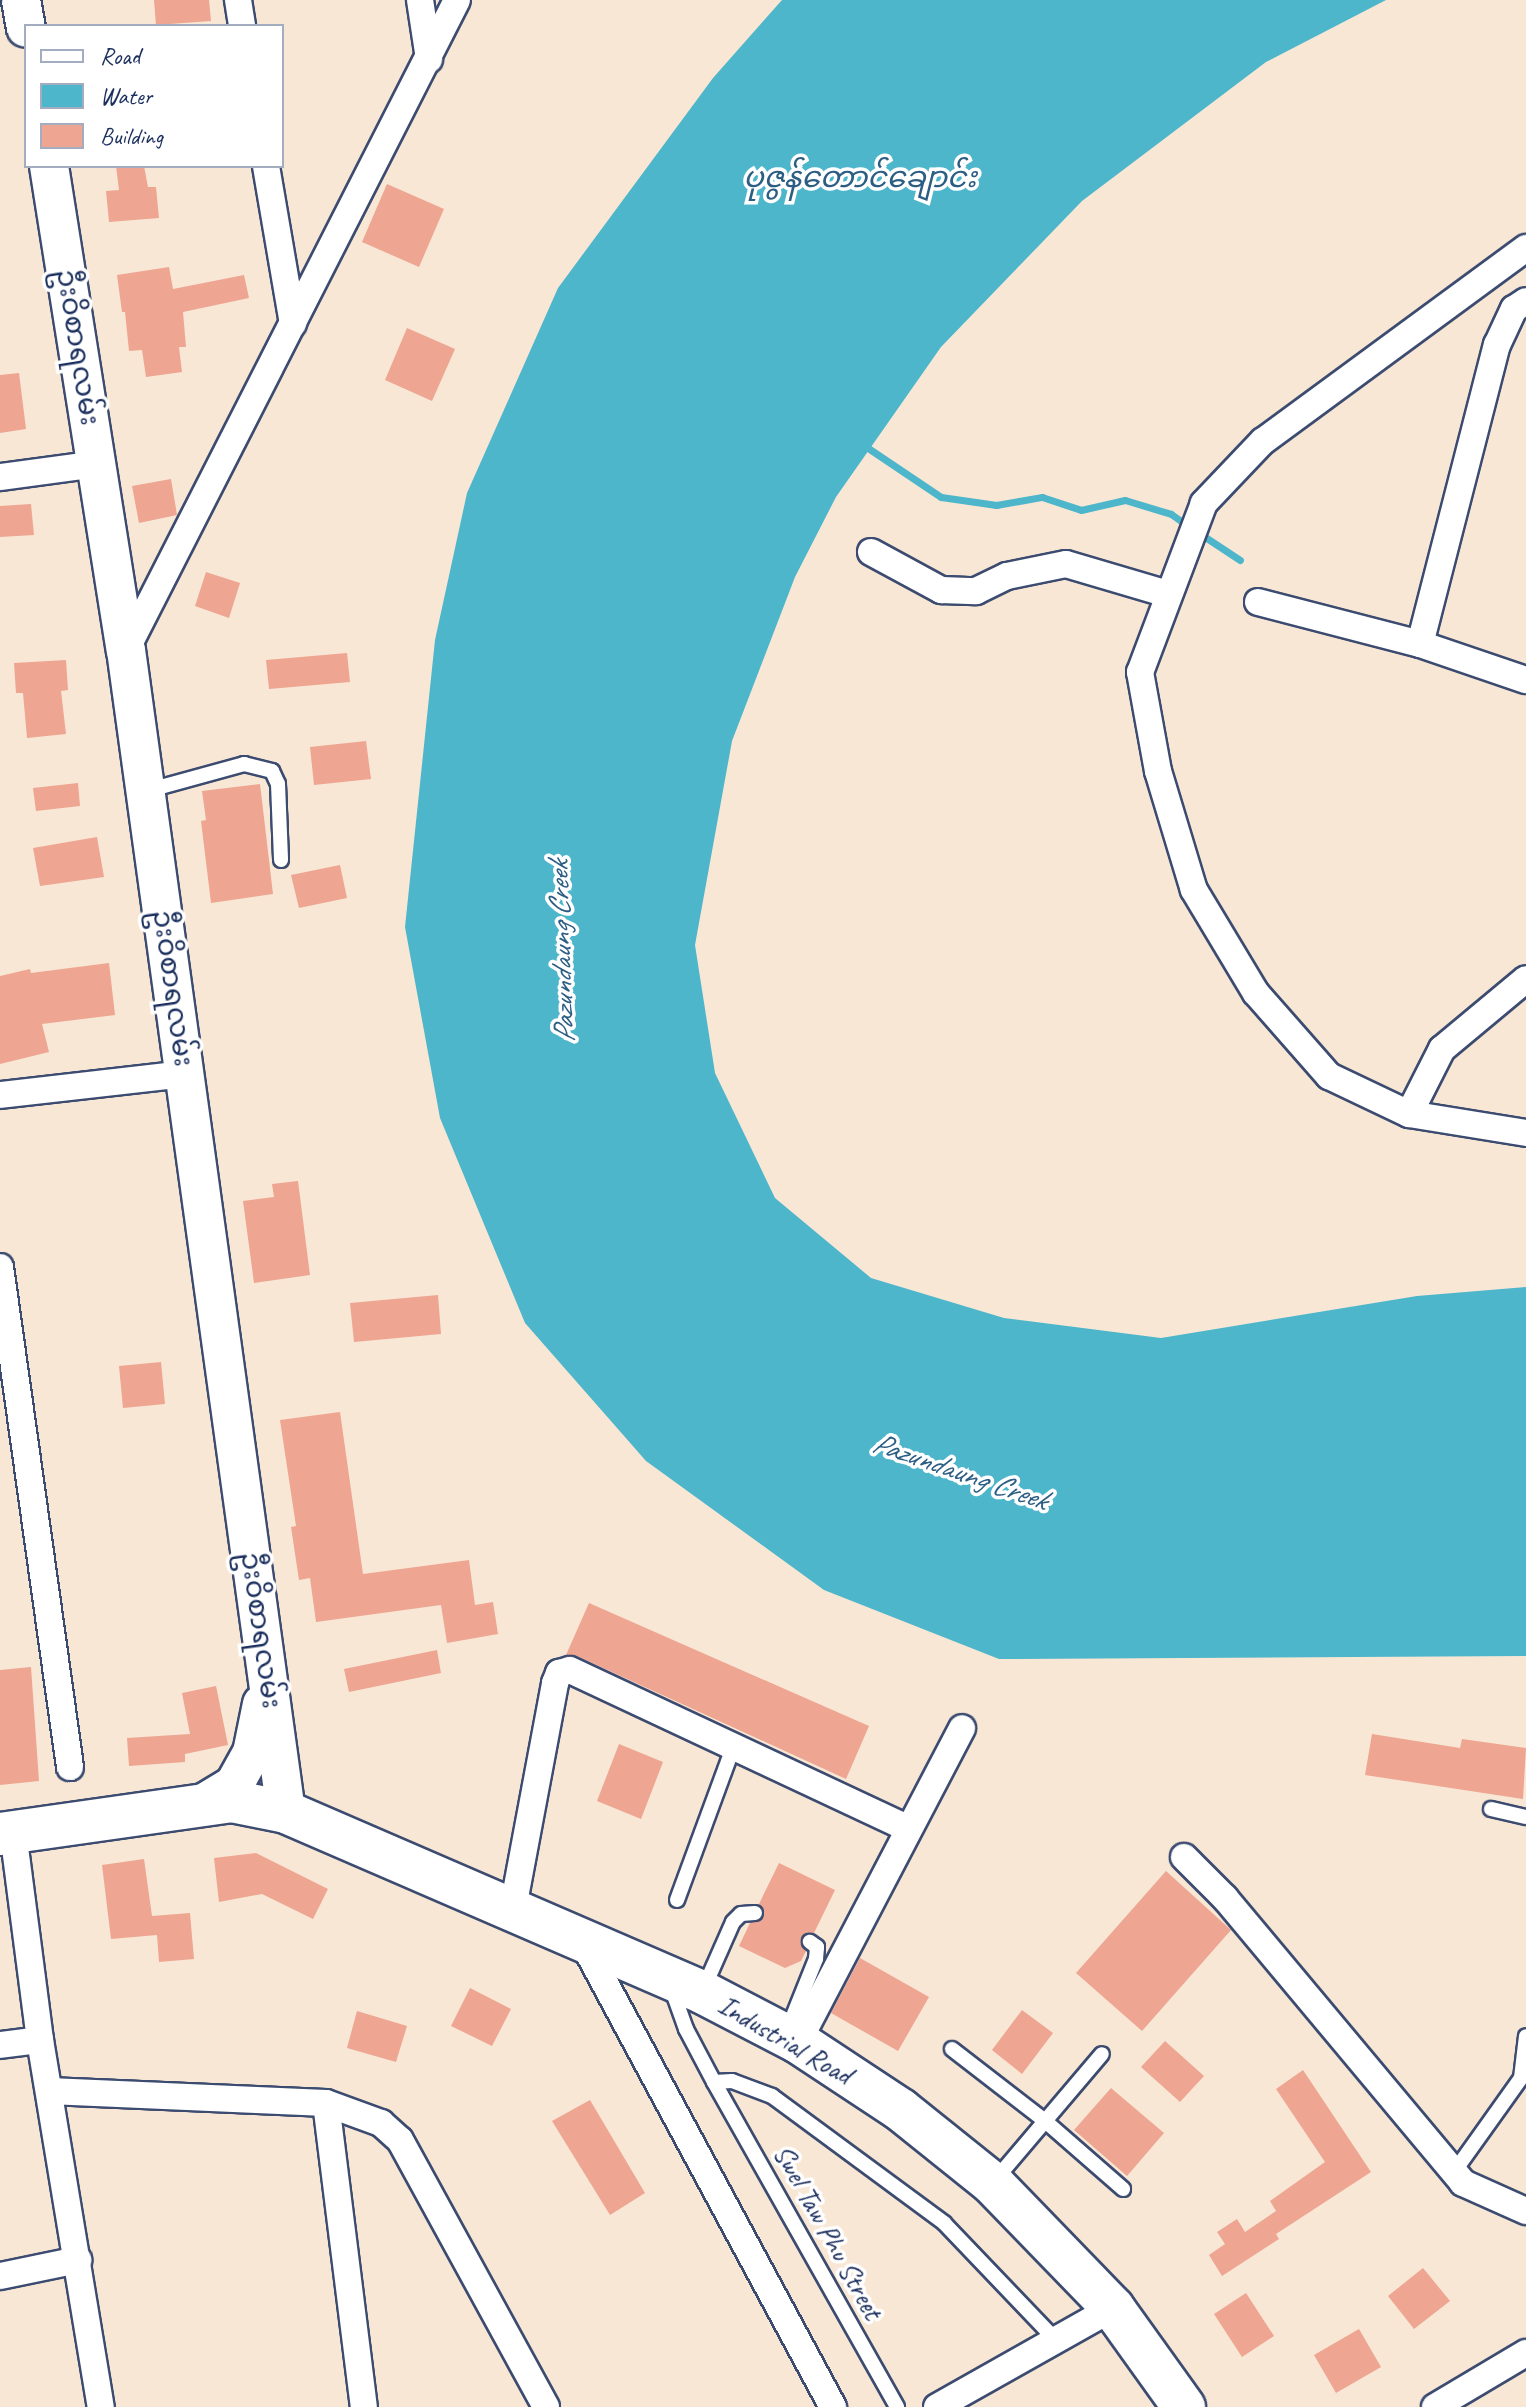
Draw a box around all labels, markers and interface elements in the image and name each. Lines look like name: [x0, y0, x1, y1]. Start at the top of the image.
legend: [24, 24, 284, 168]
text: Road: [100, 41, 140, 71]
text: Water: [100, 81, 152, 111]
text: Building: [100, 121, 163, 151]
water label: ပုဇွန်တောင်ချောင်း: [743, 159, 977, 195]
street label: ဦးဝိစာရလမ်း: [49, 266, 107, 428]
water label: Pazundaung Creek: [540, 860, 582, 1044]
street label: ဦးဝိစာရလမ်း: [145, 907, 201, 1069]
water label: Pazundaung Creek: [868, 1424, 1052, 1518]
street label: ဦးဝိစာရလမ်း: [233, 1549, 289, 1711]
street label: Industrial Road: [712, 1988, 858, 2092]
street label: Swel Taw Phu Street: [766, 2138, 890, 2326]

